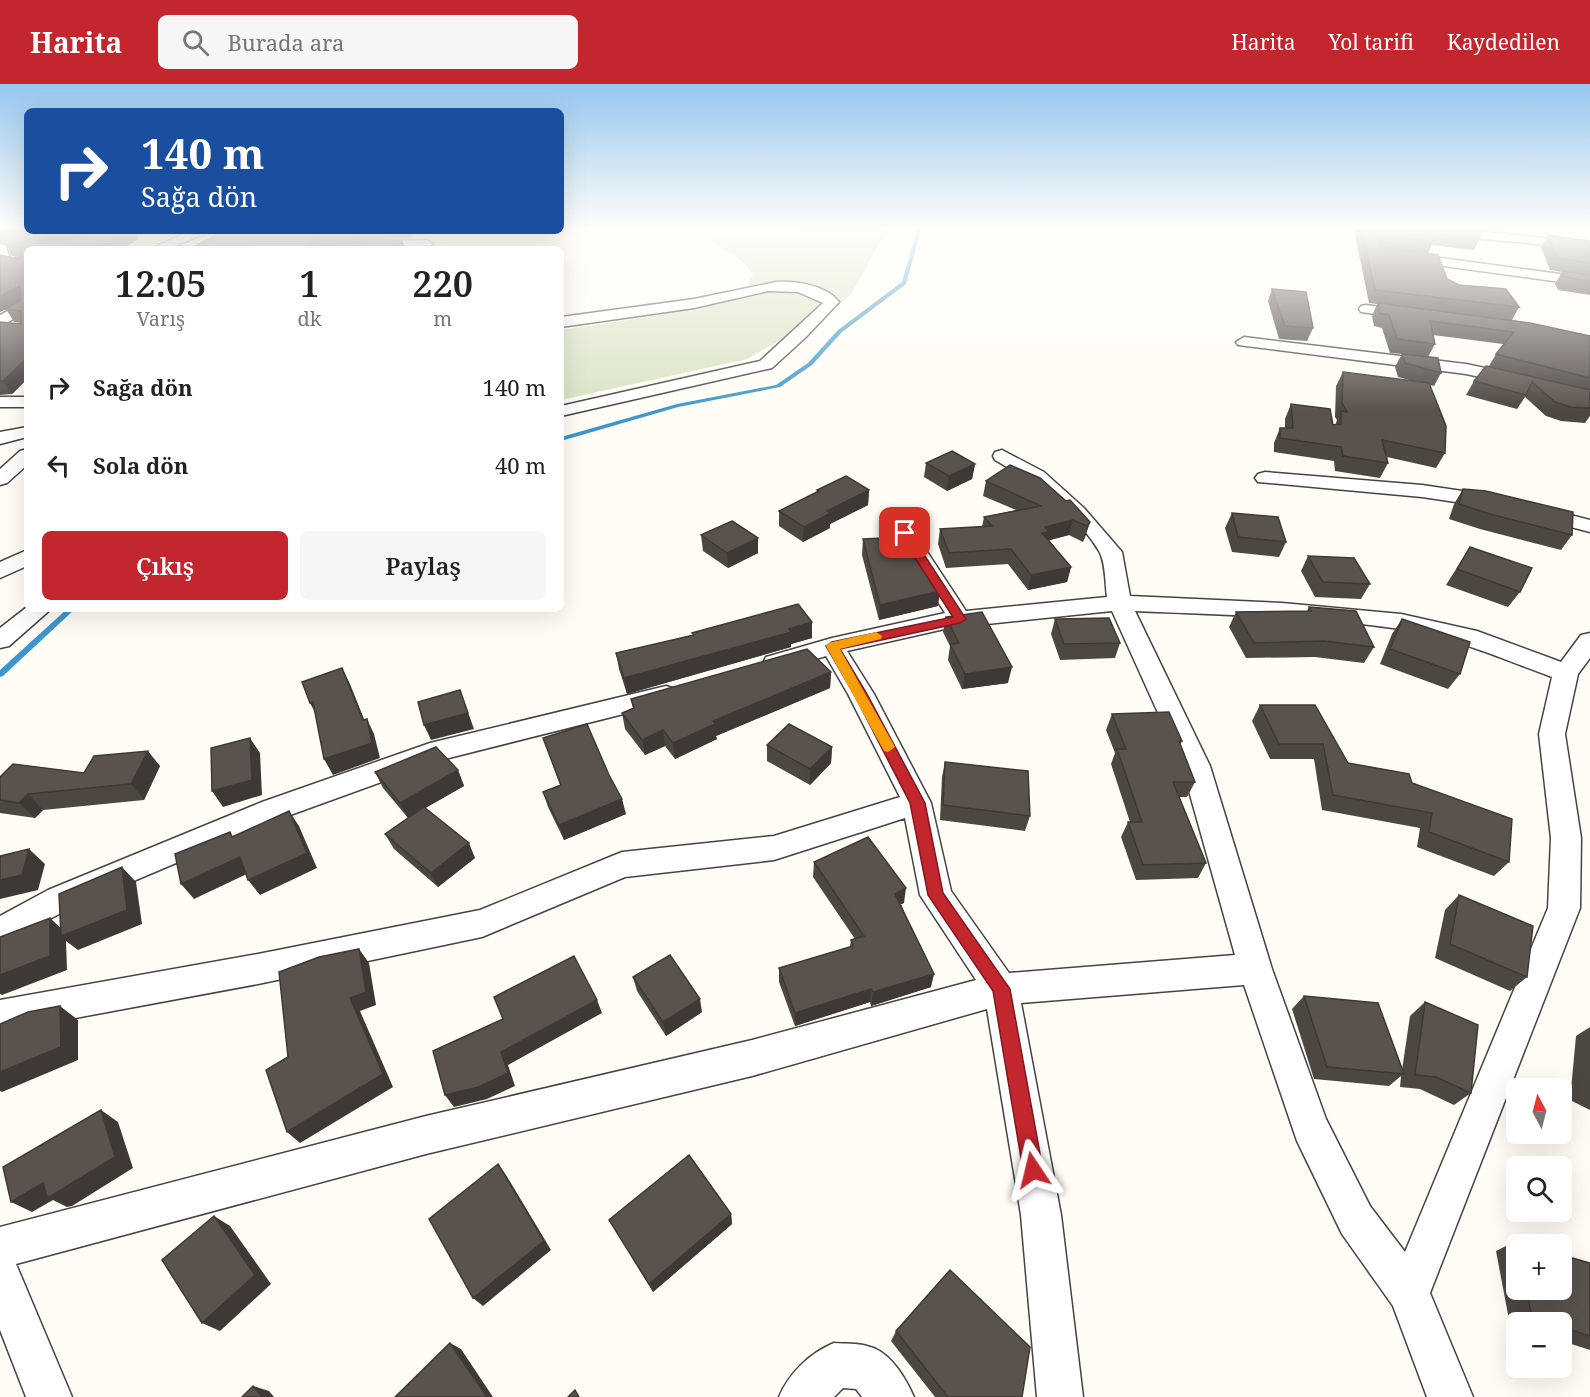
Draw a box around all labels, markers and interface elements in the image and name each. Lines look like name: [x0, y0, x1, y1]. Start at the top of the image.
search box: [158, 15, 578, 69]
text: Harita: [30, 23, 122, 61]
icon: search: [179, 26, 212, 59]
text: Burada ara: [227, 27, 344, 57]
text: Harita: [1231, 28, 1295, 56]
text: Yol tarifi: [1328, 28, 1414, 56]
text: Kaydedilen: [1447, 28, 1560, 56]
text: 140 m: [141, 124, 265, 181]
icon: right: [42, 132, 120, 210]
text: Sağa dön: [141, 178, 257, 215]
text: 12:05: [115, 259, 207, 308]
text: 1: [299, 259, 320, 308]
text: 220: [412, 259, 473, 308]
text: Varış: [137, 305, 185, 332]
text: dk: [297, 305, 321, 332]
text: m: [433, 305, 452, 332]
icon: right: [42, 371, 75, 404]
text: Sağa dön: [93, 372, 193, 402]
text: 140 m: [483, 372, 546, 402]
icon: left: [42, 449, 75, 482]
text: Sola dön: [93, 450, 188, 480]
text: 40 m: [495, 450, 546, 480]
pin: [879, 507, 930, 558]
icon: arrive: [888, 516, 921, 549]
button: Çıkış: [42, 531, 288, 600]
button: Paylaş: [300, 531, 546, 600]
north arrow: [1506, 1078, 1572, 1144]
map controls: [1506, 1078, 1572, 1378]
position arrow: [1001, 1138, 1065, 1202]
button: search: [1506, 1156, 1572, 1222]
button: +: [1506, 1234, 1572, 1300]
button: −: [1506, 1312, 1572, 1378]

